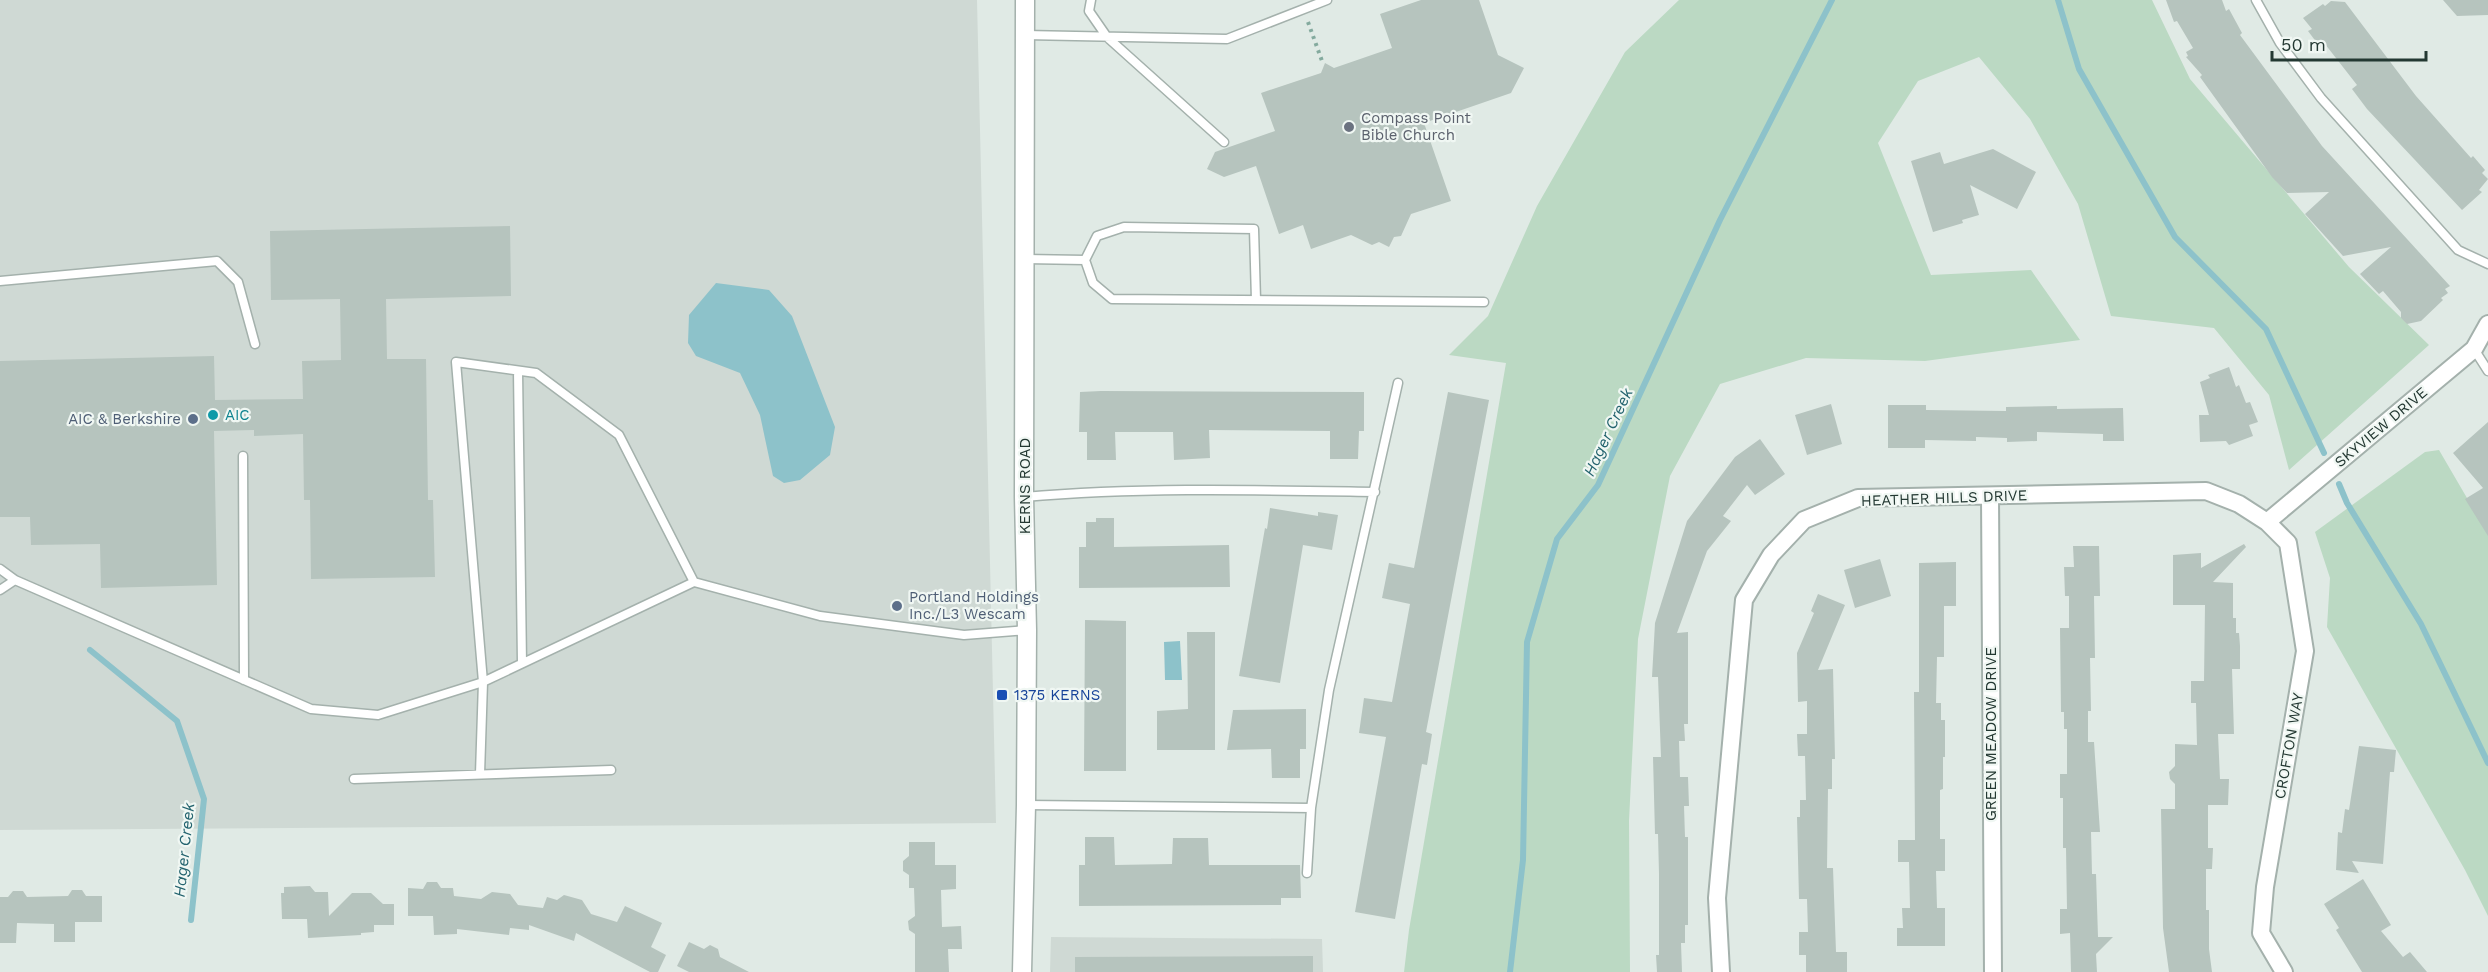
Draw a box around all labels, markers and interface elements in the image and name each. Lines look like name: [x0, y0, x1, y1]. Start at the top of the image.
scale bar: [2272, 24, 2426, 62]
text: 50 m: [2281, 34, 2326, 55]
place label: Compass Point Bible Church: [1361, 109, 1472, 144]
marker: Compass Point Bible Church: [1342, 120, 1356, 134]
street label: SKYVIEW DRIVE: [2331, 383, 2431, 471]
water label: Hager Creek: [1579, 384, 1637, 479]
place label: AIC: [225, 406, 250, 424]
marker: AIC: [206, 408, 220, 422]
place label: AIC & Berkshire: [68, 410, 181, 428]
marker: AIC & Berkshire: [186, 412, 200, 426]
street label: KERNS ROAD: [1016, 438, 1034, 534]
street label: HEATHER HILLS DRIVE: [1860, 486, 2028, 510]
place label: Portland Holdings Inc./L3 Wescam: [909, 588, 1039, 623]
marker: Portland Holdings Inc./L3 Wescam: [890, 599, 904, 613]
street label: GREEN MEADOW DRIVE: [1982, 647, 2000, 821]
place label: 1375 KERNS: [1014, 686, 1100, 704]
marker: 1375 KERNS: [995, 688, 1009, 702]
street label: CROFTON WAY: [2271, 691, 2307, 801]
water label: Hager Creek: [170, 800, 199, 898]

